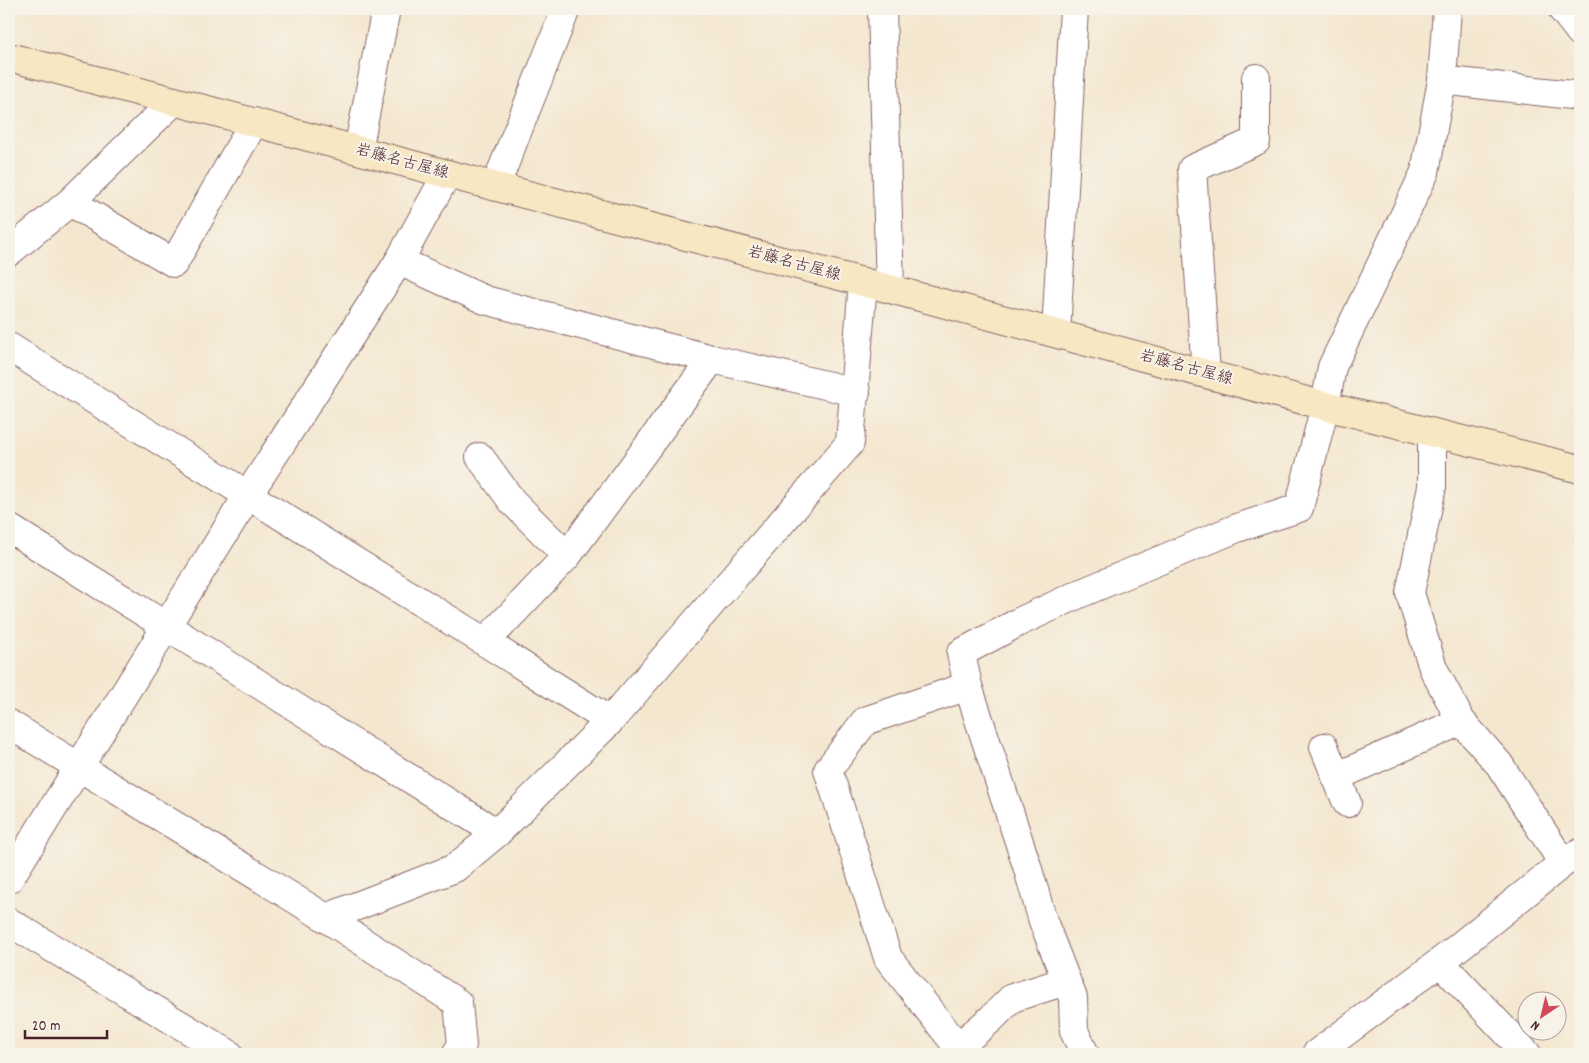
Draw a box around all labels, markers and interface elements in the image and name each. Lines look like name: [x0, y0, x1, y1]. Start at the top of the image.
street label: 岩藤名古屋線: [353, 138, 451, 186]
street label: 岩藤名古屋線: [745, 240, 843, 288]
street label: 岩藤名古屋線: [1137, 344, 1235, 392]
north arrow: [1516, 990, 1566, 1040]
scale bar: [25, 1008, 108, 1040]
text: N: [1527, 1015, 1544, 1035]
text: 20 m: [32, 1016, 60, 1038]

